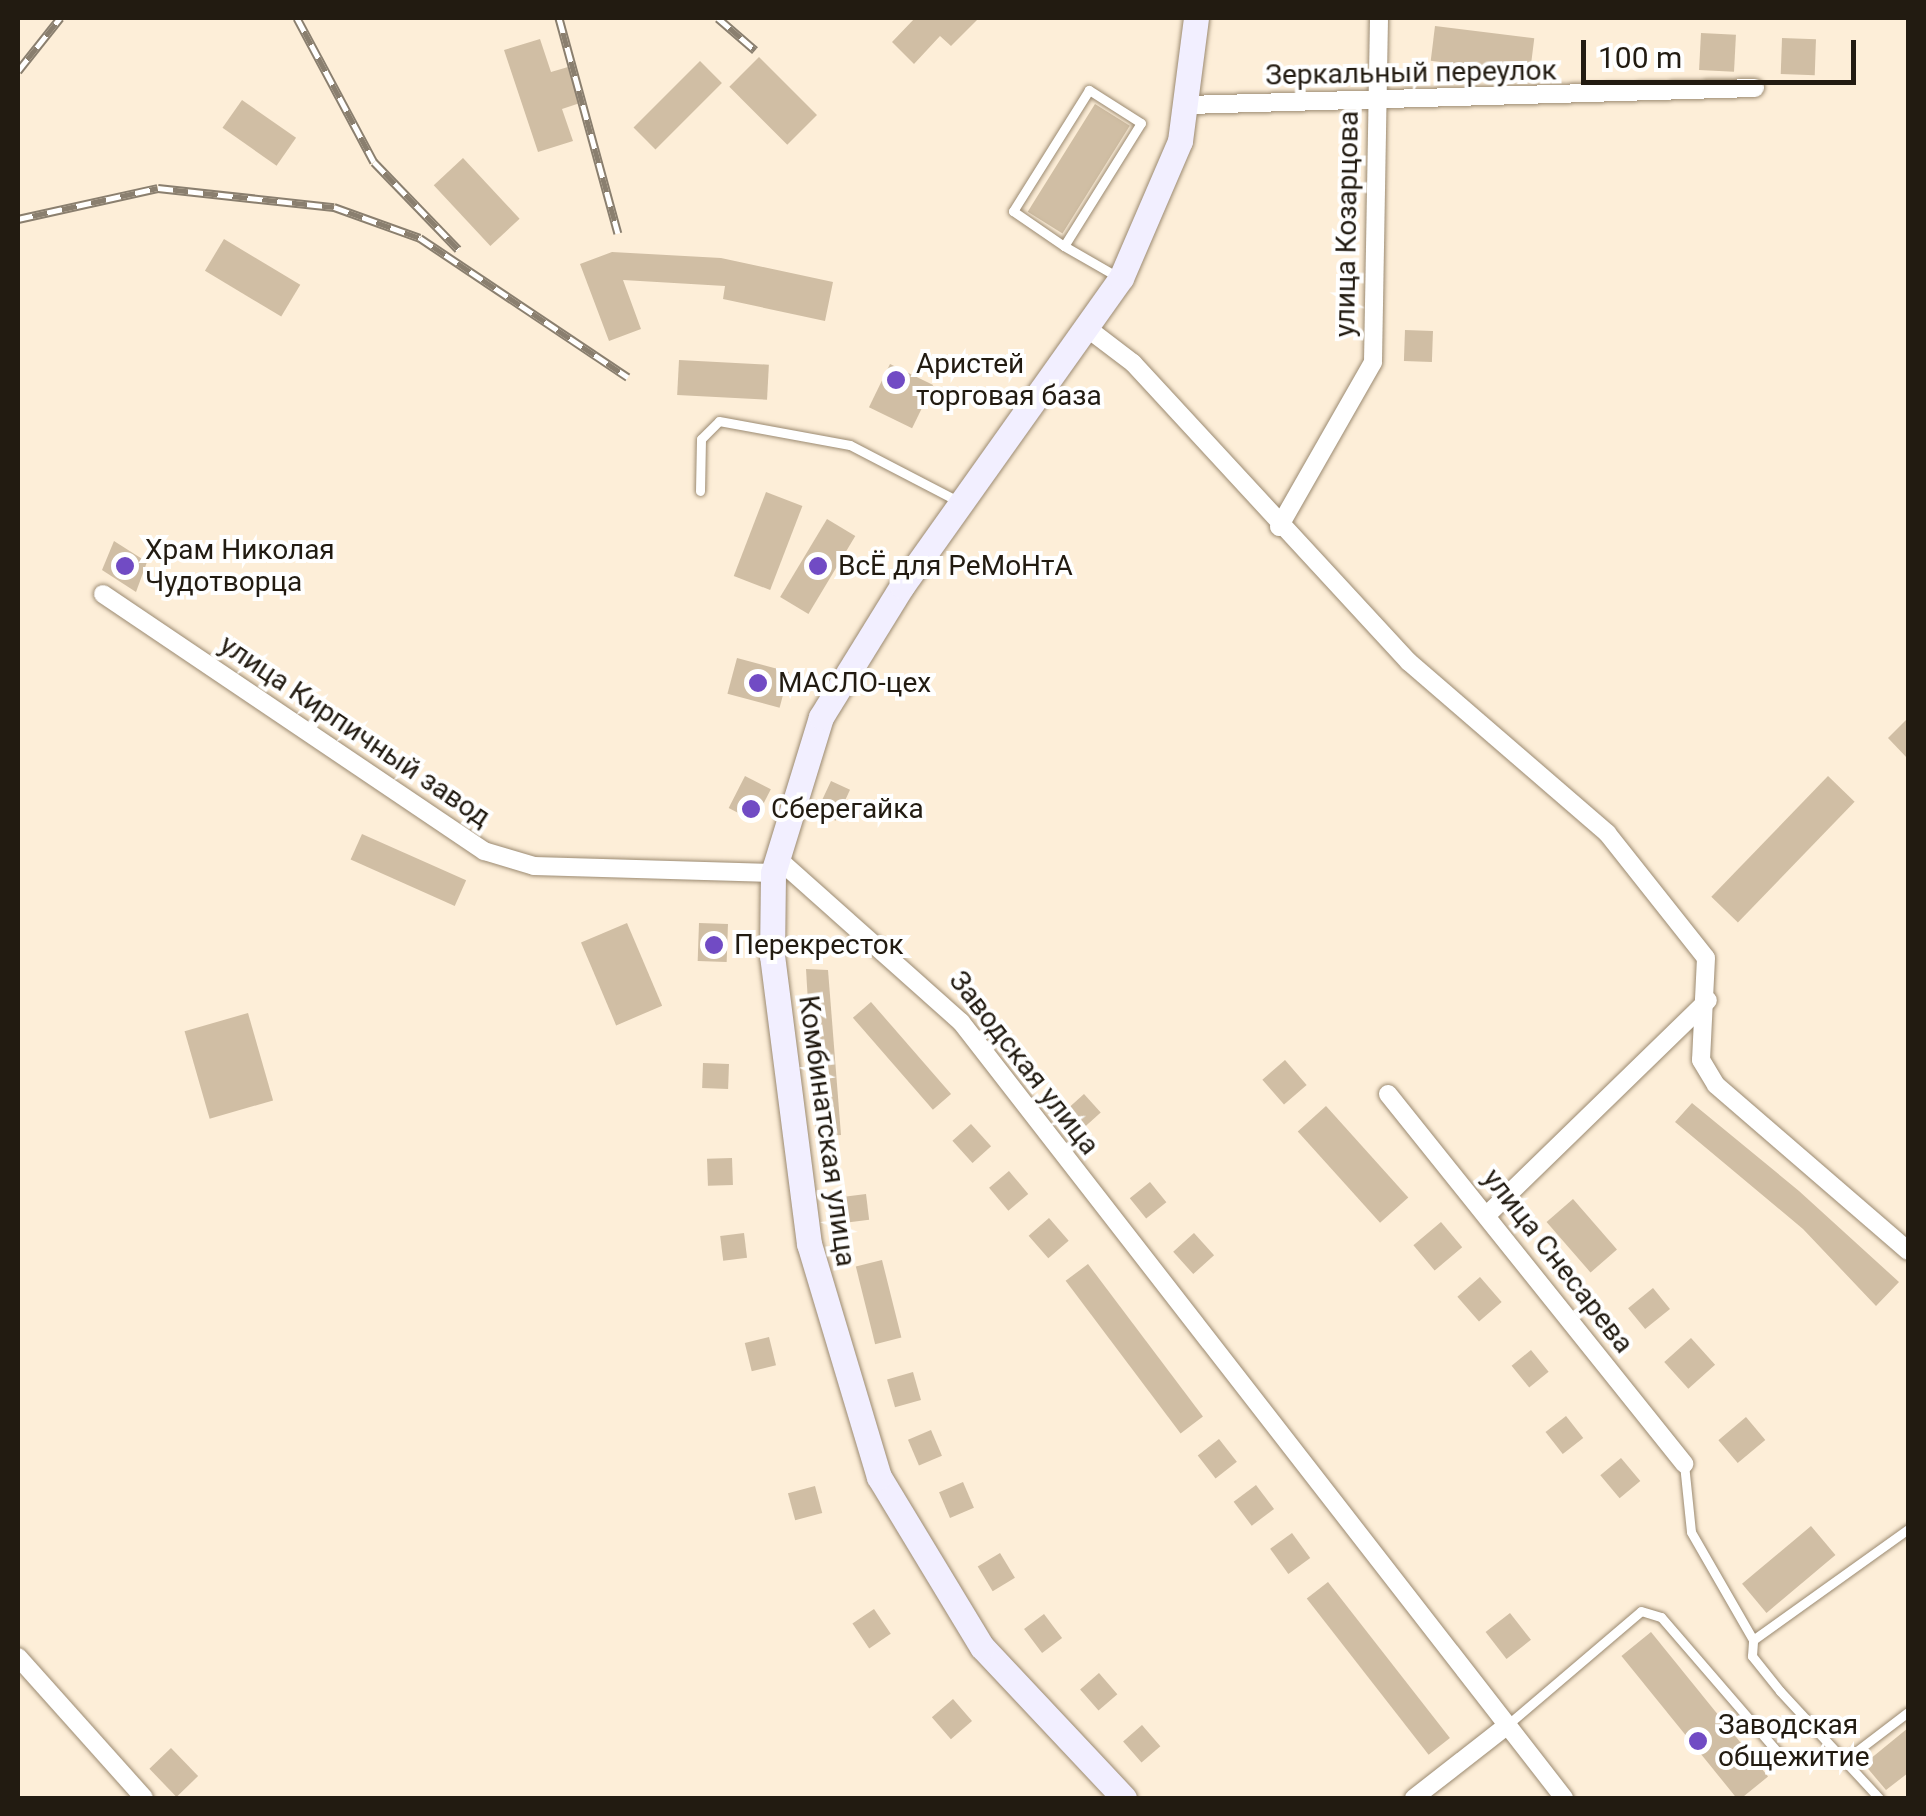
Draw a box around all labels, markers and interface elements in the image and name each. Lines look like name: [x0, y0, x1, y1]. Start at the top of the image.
scale bar: [1586, 20, 1861, 82]
text: 100 m: [1598, 40, 1682, 75]
street label: Зеркальный переулок: [1265, 54, 1557, 92]
street label: улица Козарцова: [1328, 111, 1366, 337]
place label: Аристей торговая база: [916, 347, 1102, 413]
marker: Аристей торговая база: [885, 369, 907, 391]
place label: Храм Николая Чудотворца: [145, 533, 335, 599]
place label: ВсЁ для РеМоНтА: [838, 549, 1073, 583]
marker: Храм Николая Чудотворца: [114, 555, 136, 577]
marker: ВсЁ для РеМоНтА: [807, 555, 829, 577]
street label: улица Кирпичный завод: [213, 628, 497, 834]
place label: МАСЛО-цех: [778, 666, 931, 700]
marker: МАСЛО-цех: [747, 672, 769, 694]
place label: Сберегайка: [771, 792, 924, 826]
marker: Сберегайка: [740, 798, 762, 820]
place label: Перекресток: [734, 928, 904, 962]
marker: Перекресток: [703, 934, 725, 956]
street label: Заводская улица: [942, 964, 1106, 1162]
street label: Комбинатская улица: [791, 993, 863, 1269]
street label: улица Снесарева: [1476, 1162, 1640, 1360]
place label: Заводская общежитие: [1718, 1708, 1869, 1774]
marker: Заводская общежитие: [1687, 1730, 1709, 1752]

